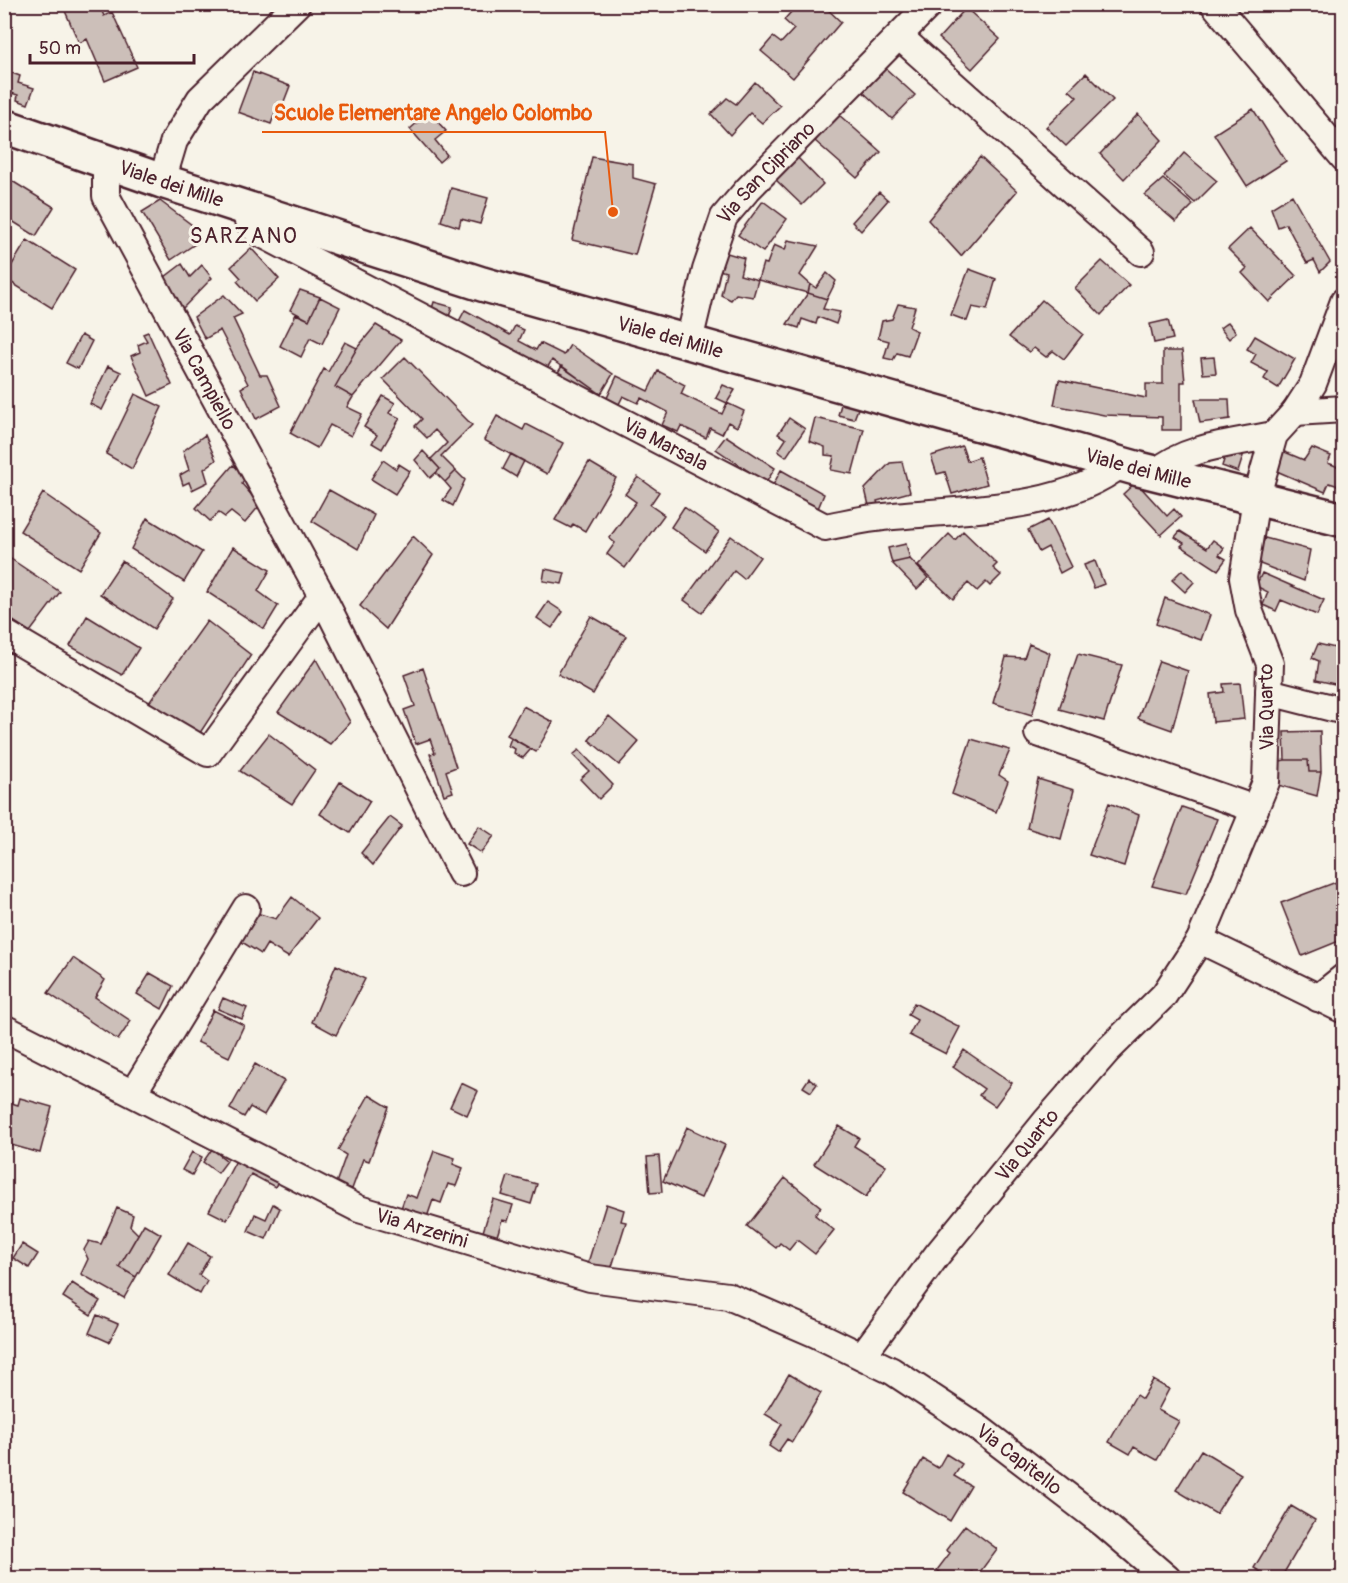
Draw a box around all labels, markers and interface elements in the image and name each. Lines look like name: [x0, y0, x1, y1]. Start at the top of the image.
scale bar: [30, 27, 194, 65]
text: 50 m: [39, 37, 81, 60]
callout: Scuole Elementare Angelo Colombo: [262, 93, 605, 132]
text: Scuole Elementare Angelo Colombo: [274, 100, 593, 127]
street label: Via San Cipriano: [711, 116, 821, 229]
street label: Viale dei Mille: [115, 155, 227, 213]
district label: SARZANO: [190, 222, 298, 250]
street label: Viale dei Mille: [614, 311, 726, 364]
street label: Via Campiello: [167, 324, 242, 435]
street label: Via Marsala: [619, 412, 712, 477]
street label: Viale dei Mille: [1082, 442, 1194, 495]
street label: Via Quarto: [1253, 663, 1280, 751]
street label: Via Quarto: [990, 1103, 1064, 1187]
street label: Via Arzerini: [373, 1203, 471, 1254]
street label: Via Capitello: [971, 1419, 1067, 1501]

